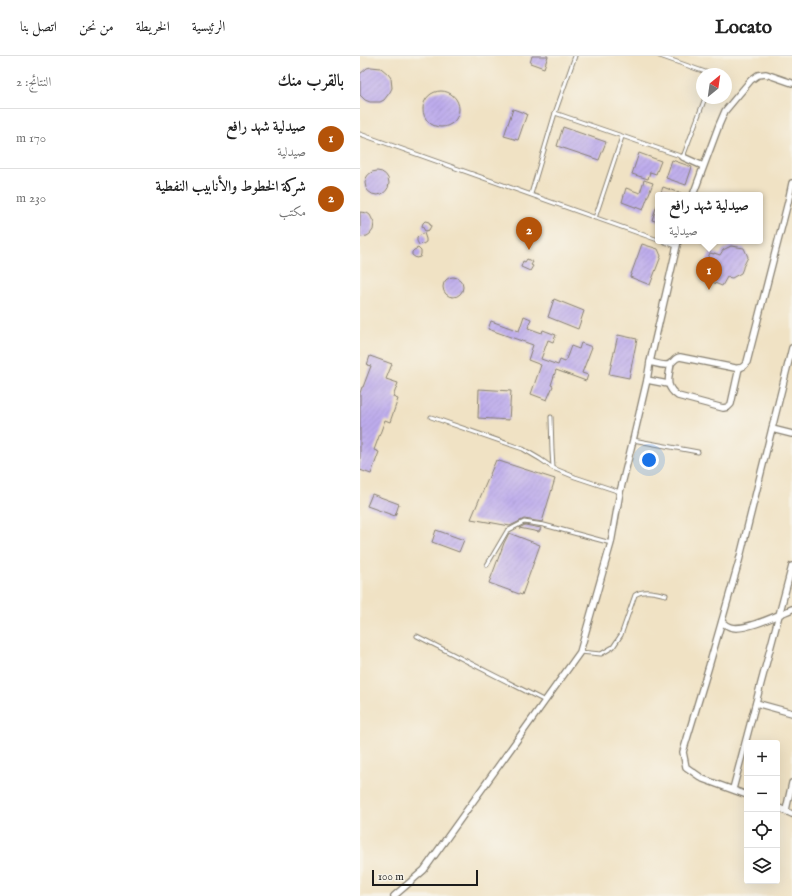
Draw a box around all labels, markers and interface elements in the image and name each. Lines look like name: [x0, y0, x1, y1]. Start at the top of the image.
text: Locato: [715, 16, 772, 40]
text: اتصل بنا: [20, 18, 57, 36]
text: من نحن: [79, 18, 114, 36]
text: الخريطة: [136, 18, 170, 36]
text: الرئيسية: [192, 18, 225, 36]
north arrow: [696, 68, 732, 104]
text: بالقرب منك: [277, 71, 344, 92]
text: النتائج: 2: [16, 74, 51, 91]
text: صيدلية شهد رافع: [226, 117, 306, 136]
text: 170 m: [16, 130, 46, 147]
text: 1: [329, 130, 333, 147]
text: صيدلية: [277, 144, 306, 161]
text: شركة الخطوط والأنابيب النفطية: [156, 177, 306, 196]
text: 230 m: [16, 190, 46, 207]
text: 2: [328, 190, 334, 207]
popup: [655, 192, 763, 244]
text: صيدلية شهد رافع: [669, 196, 749, 215]
text: مكتب: [279, 204, 306, 221]
pin: 2: [516, 217, 542, 250]
text: صيدلية: [669, 223, 698, 240]
pin: 1: [696, 257, 722, 290]
your location: [639, 450, 659, 470]
map controls: [744, 740, 780, 884]
button: +: [744, 740, 780, 776]
button: −: [744, 776, 780, 812]
button: locate: [744, 812, 780, 848]
button: layers: [744, 848, 780, 884]
scale bar: [372, 868, 478, 887]
text: 100 m: [378, 870, 404, 884]

